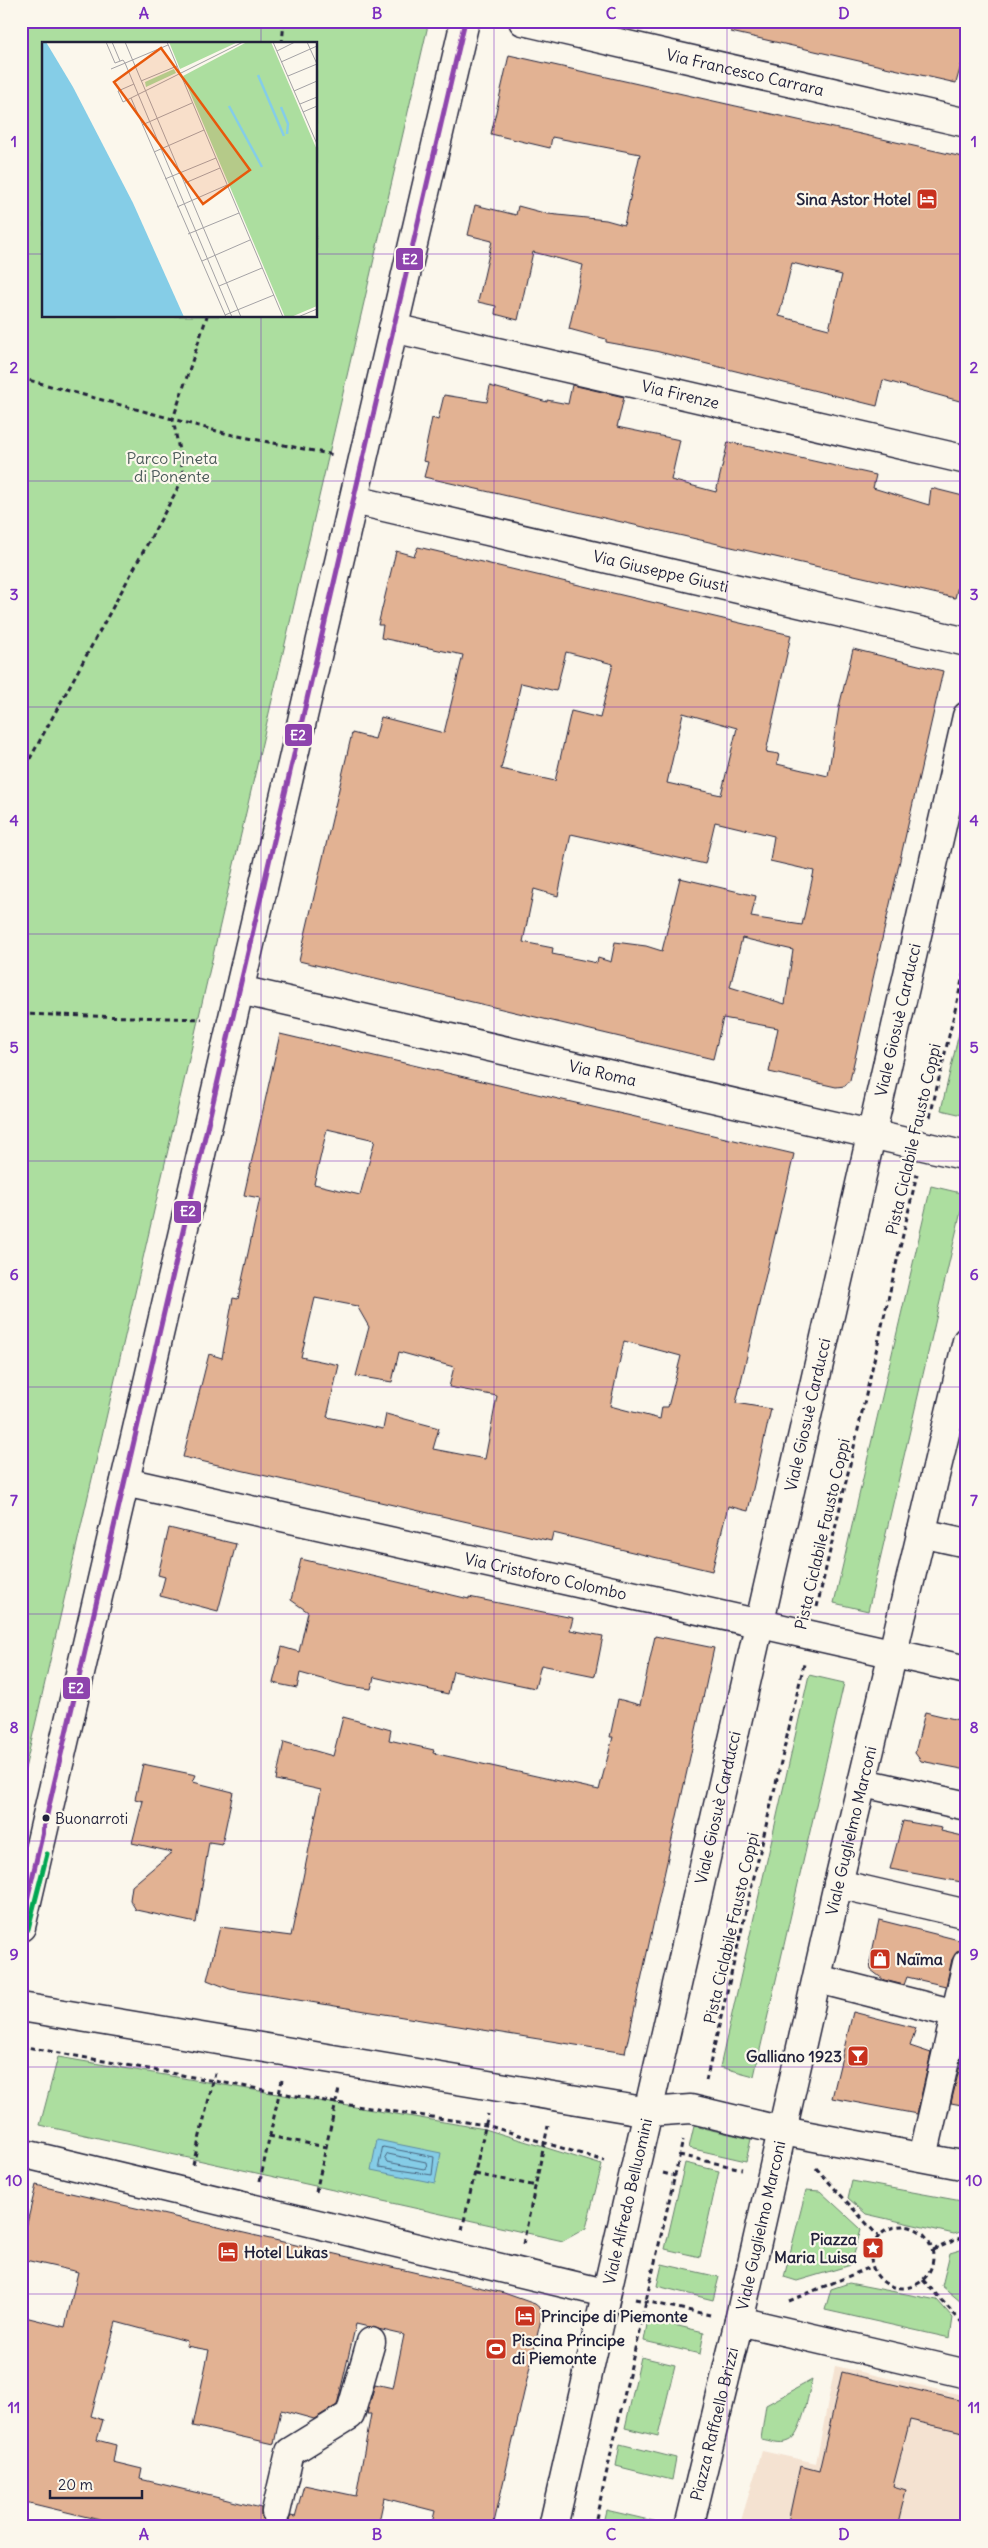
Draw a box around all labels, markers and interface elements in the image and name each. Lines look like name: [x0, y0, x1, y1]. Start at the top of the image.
text: A: [139, 3, 149, 23]
text: B: [372, 3, 383, 23]
text: C: [606, 3, 617, 23]
text: D: [838, 3, 850, 23]
inset map: [42, 42, 318, 318]
street label: Via Francesco Carrara: [664, 44, 826, 100]
text: 1: [11, 131, 17, 151]
text: 1: [971, 131, 977, 151]
hotel icon: Sina Astor Hotel: [915, 187, 939, 211]
place label: Sina Astor Hotel: [796, 189, 911, 209]
line badge: E2: [395, 247, 424, 271]
text: E2: [402, 250, 418, 268]
text: 2: [10, 357, 19, 377]
text: 2: [970, 357, 979, 377]
street label: Via Firenze: [640, 375, 721, 413]
park label: Parco Pineta di Ponente: [126, 448, 218, 486]
street label: Via Giuseppe Giusti: [591, 546, 731, 596]
text: 3: [9, 584, 19, 604]
text: 3: [969, 584, 979, 604]
line badge: E2: [284, 723, 313, 747]
text: E2: [290, 726, 306, 744]
text: 4: [9, 810, 19, 830]
text: 4: [969, 810, 979, 830]
street label: Viale Giosuè Carducci: [870, 941, 925, 1098]
text: 5: [9, 1037, 19, 1057]
text: 5: [969, 1037, 979, 1057]
street label: Pista Ciclabile Fausto Coppi: [881, 1041, 945, 1237]
street label: Via Roma: [567, 1055, 638, 1090]
line badge: E2: [173, 1200, 202, 1224]
text: E2: [180, 1202, 196, 1220]
text: 6: [9, 1264, 19, 1284]
text: 6: [969, 1264, 979, 1284]
street label: Viale Giosuè Carducci: [780, 1336, 834, 1493]
street label: Pista Ciclabile Fausto Coppi: [790, 1436, 854, 1632]
text: 7: [10, 1490, 18, 1510]
text: 7: [970, 1490, 978, 1510]
street label: Via Cristoforo Colombo: [463, 1548, 629, 1604]
line badge: E2: [62, 1676, 91, 1700]
text: E2: [68, 1679, 84, 1697]
text: 8: [9, 1717, 19, 1737]
text: 8: [969, 1717, 979, 1737]
street label: Viale Giosuè Carducci: [690, 1729, 745, 1886]
street label: Viale Guglielmo Marconi: [821, 1744, 880, 1917]
place label: Buonarroti: [55, 1809, 128, 1828]
marker: Buonarroti: [41, 1813, 51, 1823]
street label: Pista Ciclabile Fausto Coppi: [699, 1830, 763, 2026]
text: 9: [9, 1944, 19, 1964]
text: 9: [969, 1944, 979, 1964]
shop icon: Naïma: [868, 1947, 892, 1971]
place label: Naïma: [896, 1949, 943, 1969]
bar icon: Galliano 1923: [846, 2044, 870, 2068]
place label: Galliano 1923: [746, 2046, 842, 2066]
street label: Viale Alfredo Belluomini: [599, 2116, 656, 2286]
street label: Viale Guglielmo Marconi: [732, 2139, 790, 2312]
text: 10: [6, 2170, 22, 2190]
text: 10: [966, 2170, 982, 2190]
place label: Piazza Maria Luisa: [774, 2229, 857, 2267]
place icon: Piazza Maria Luisa: [861, 2236, 885, 2260]
hotel icon: Hotel Lukas: [216, 2240, 240, 2264]
place label: Hotel Lukas: [244, 2242, 328, 2262]
hotel icon: Principe di Piemonte: [513, 2304, 537, 2328]
place label: Principe di Piemonte: [541, 2306, 688, 2327]
place label: Piscina Principe di Piemonte: [512, 2330, 625, 2368]
sports icon: Piscina Principe di Piemonte: [484, 2337, 508, 2361]
street label: Piazza Raffaello Brizzi: [686, 2345, 742, 2503]
text: 11: [8, 2397, 20, 2417]
text: 11: [968, 2397, 980, 2417]
scale bar: [50, 2468, 142, 2500]
text: 20 m: [58, 2475, 93, 2494]
text: A: [139, 2524, 149, 2544]
text: B: [372, 2524, 383, 2544]
text: C: [606, 2524, 617, 2544]
text: D: [838, 2524, 850, 2544]

